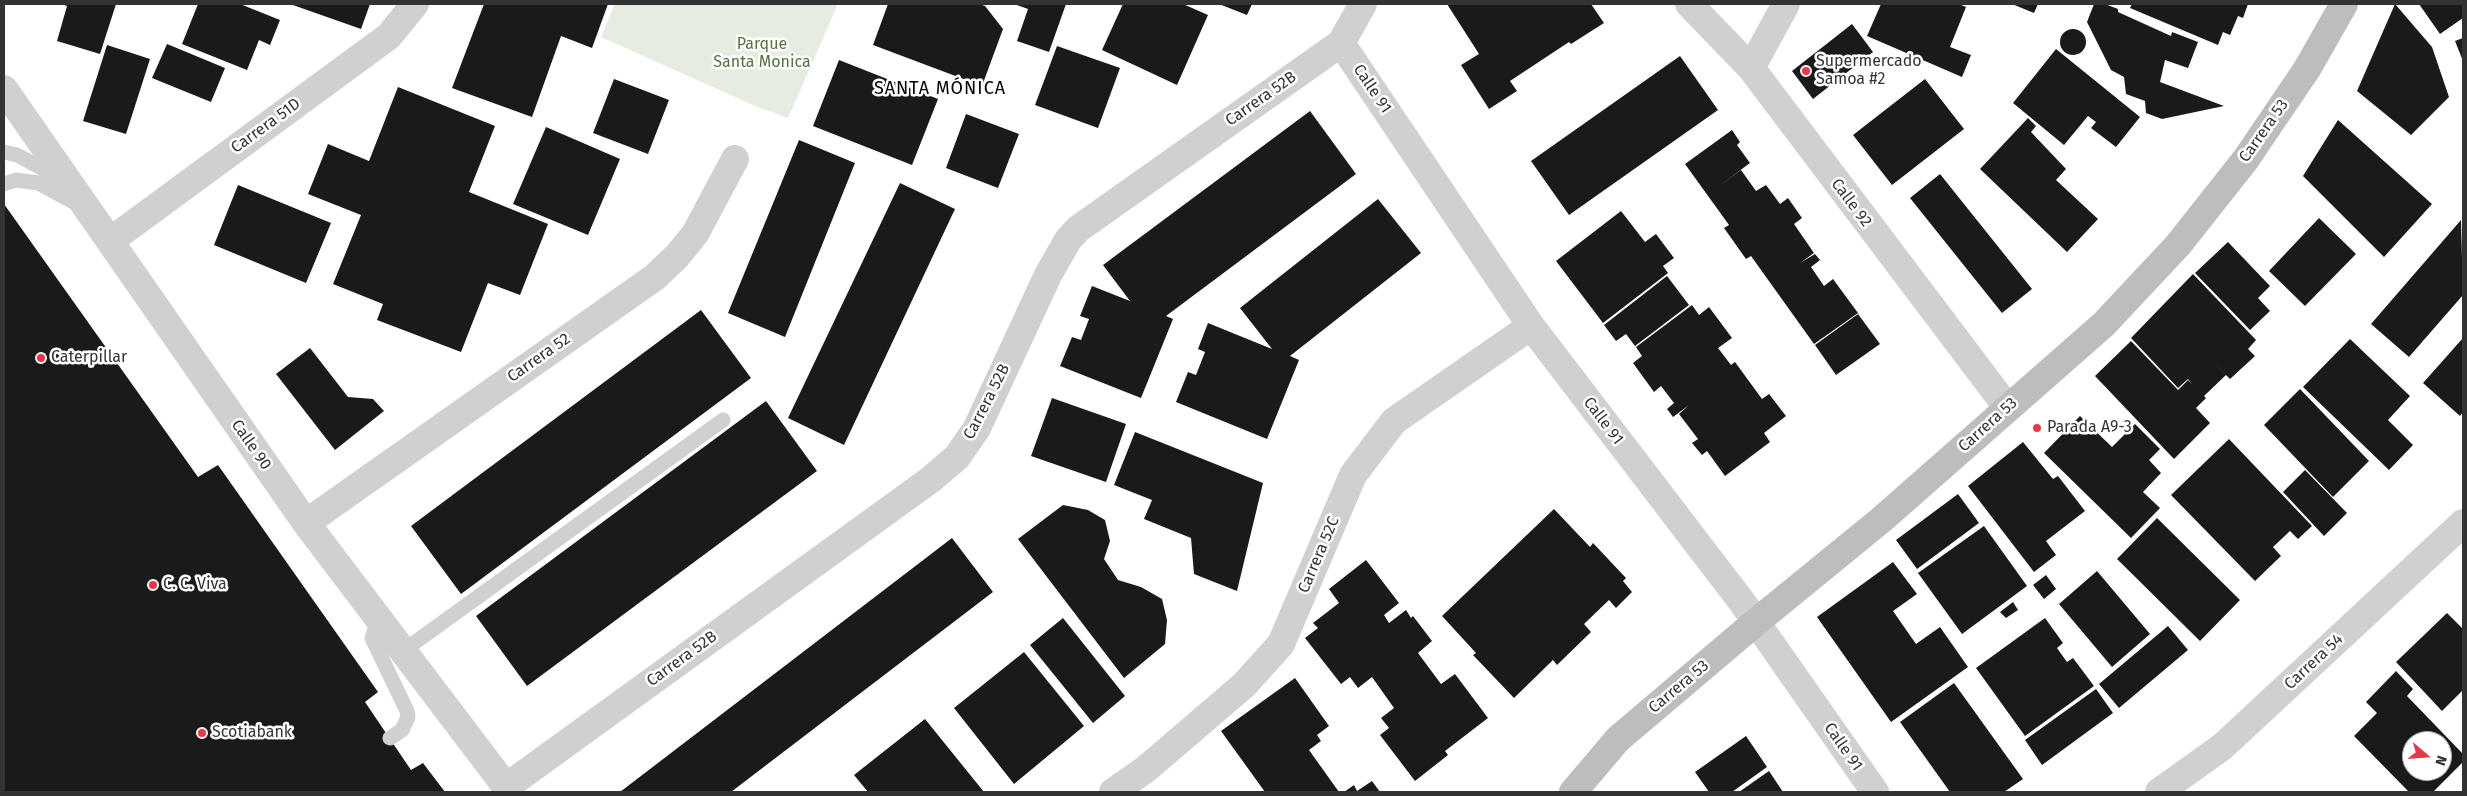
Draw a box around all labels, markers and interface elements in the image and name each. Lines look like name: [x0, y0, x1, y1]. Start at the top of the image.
park label: Parque Santa Monica: [713, 35, 811, 73]
place label: Supermercado Samoa #2: [1816, 52, 1922, 90]
street label: Calle 91: [1349, 61, 1395, 117]
marker: Supermercado Samoa #2: [1800, 65, 1812, 77]
street label: Carrera 52B: [1222, 68, 1300, 130]
district label: SANTA MÓNICA: [872, 78, 1008, 100]
street label: Carrera 51D: [228, 94, 304, 158]
street label: Carrera 53: [2235, 96, 2293, 166]
street label: Calle 92: [1827, 175, 1875, 231]
street label: Carrera 52: [504, 329, 574, 387]
place label: Caterpillar: [51, 348, 127, 368]
marker: Caterpillar: [35, 352, 47, 364]
street label: Carrera 52B: [960, 361, 1014, 443]
street label: Calle 91: [1579, 393, 1627, 449]
street label: Carrera 53: [1955, 394, 2021, 456]
street label: Calle 90: [227, 416, 275, 474]
place label: Parada A9-3: [2047, 418, 2132, 438]
marker: Parada A9-3: [2031, 422, 2043, 434]
street label: Carrera 52C: [1294, 514, 1344, 596]
place label: C. C. Viva: [163, 575, 227, 595]
marker: C. C. Viva: [147, 579, 159, 591]
street label: Carrera 52B: [643, 627, 721, 691]
street label: Carrera 54: [2281, 630, 2347, 694]
street label: Carrera 53: [1645, 656, 1713, 718]
street label: Calle 91: [1819, 719, 1867, 775]
place label: Scotiabank: [212, 723, 292, 743]
marker: Scotiabank: [196, 727, 208, 739]
north arrow: [2402, 731, 2452, 781]
text: N: [2431, 753, 2450, 768]

